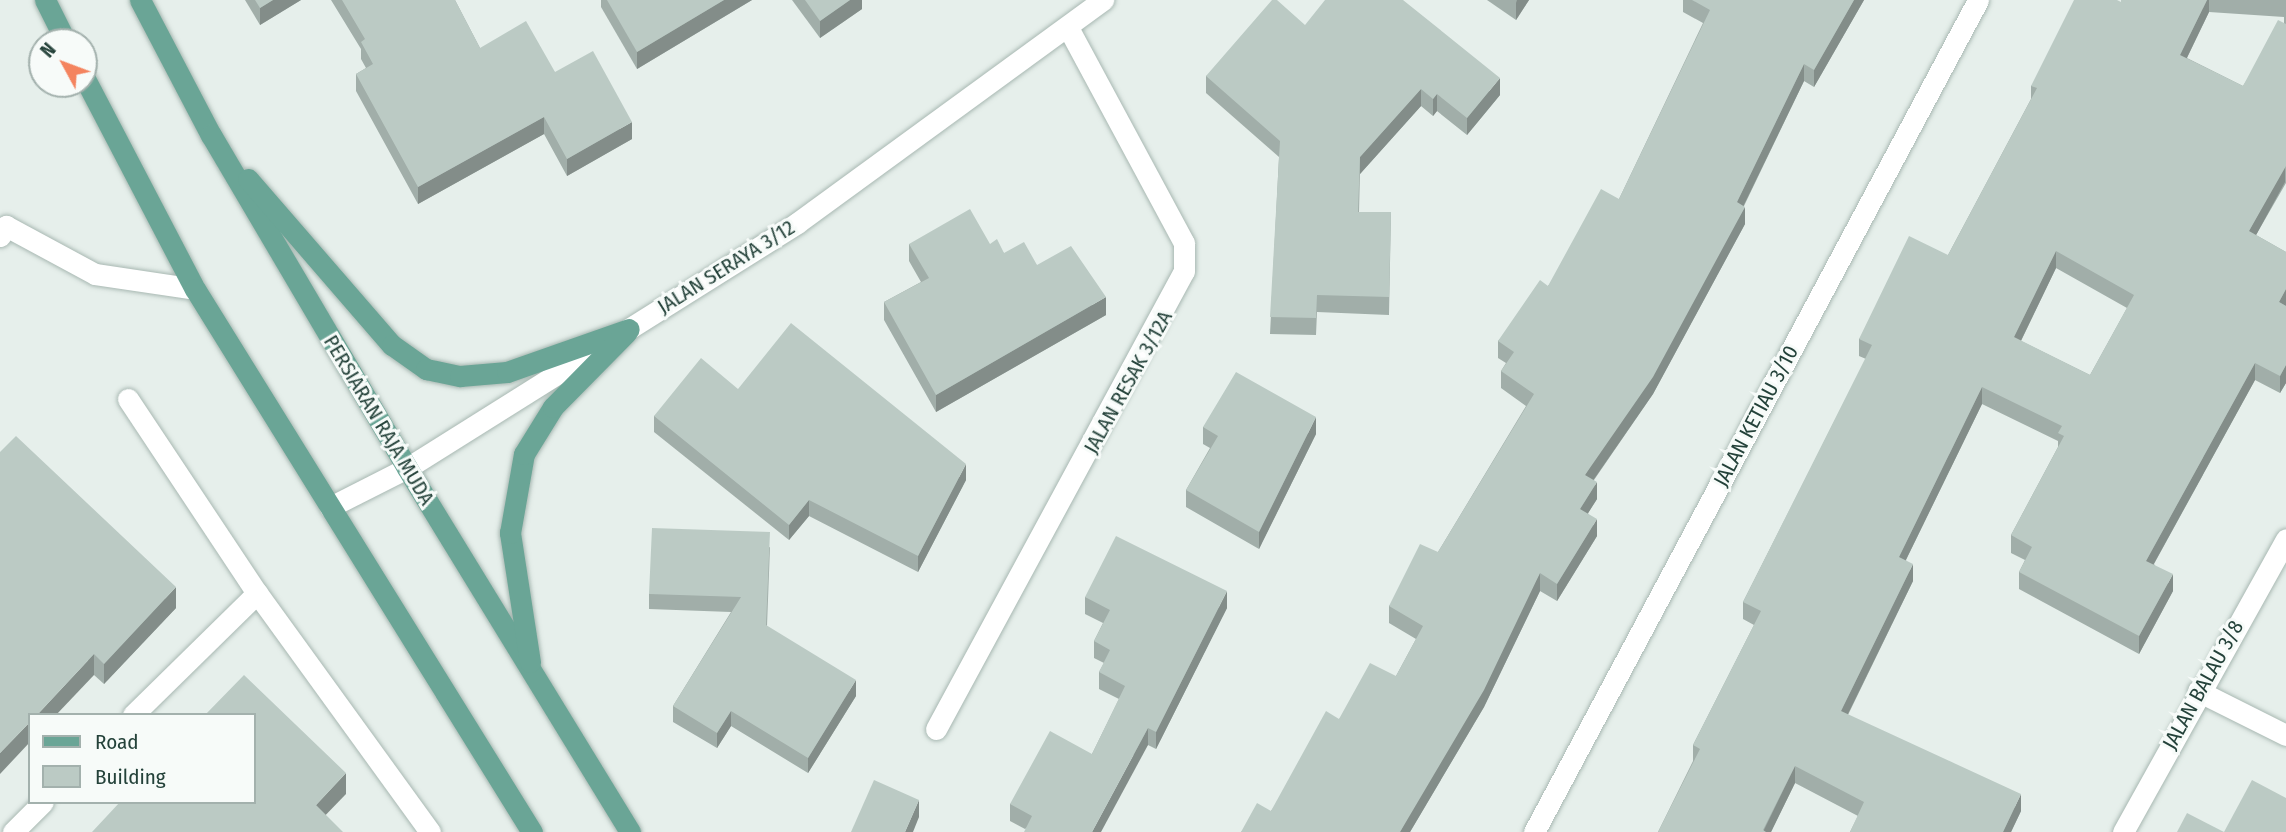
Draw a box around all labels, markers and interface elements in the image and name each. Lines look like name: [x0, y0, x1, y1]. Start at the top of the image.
north arrow: [28, 28, 98, 98]
text: N: [36, 38, 61, 62]
street label: JALAN SERAYA 3/12: [653, 215, 799, 319]
street label: JALAN RESAK 3/12A: [1078, 306, 1178, 458]
street label: PERSIARAN RAJA MUDA: [318, 330, 440, 510]
street label: JALAN KETIAU 3/10: [1708, 341, 1804, 491]
street label: JALAN BALAU 3/8: [2157, 616, 2249, 754]
legend: [28, 713, 256, 804]
text: Road: [95, 729, 139, 755]
text: Building: [95, 764, 166, 790]

